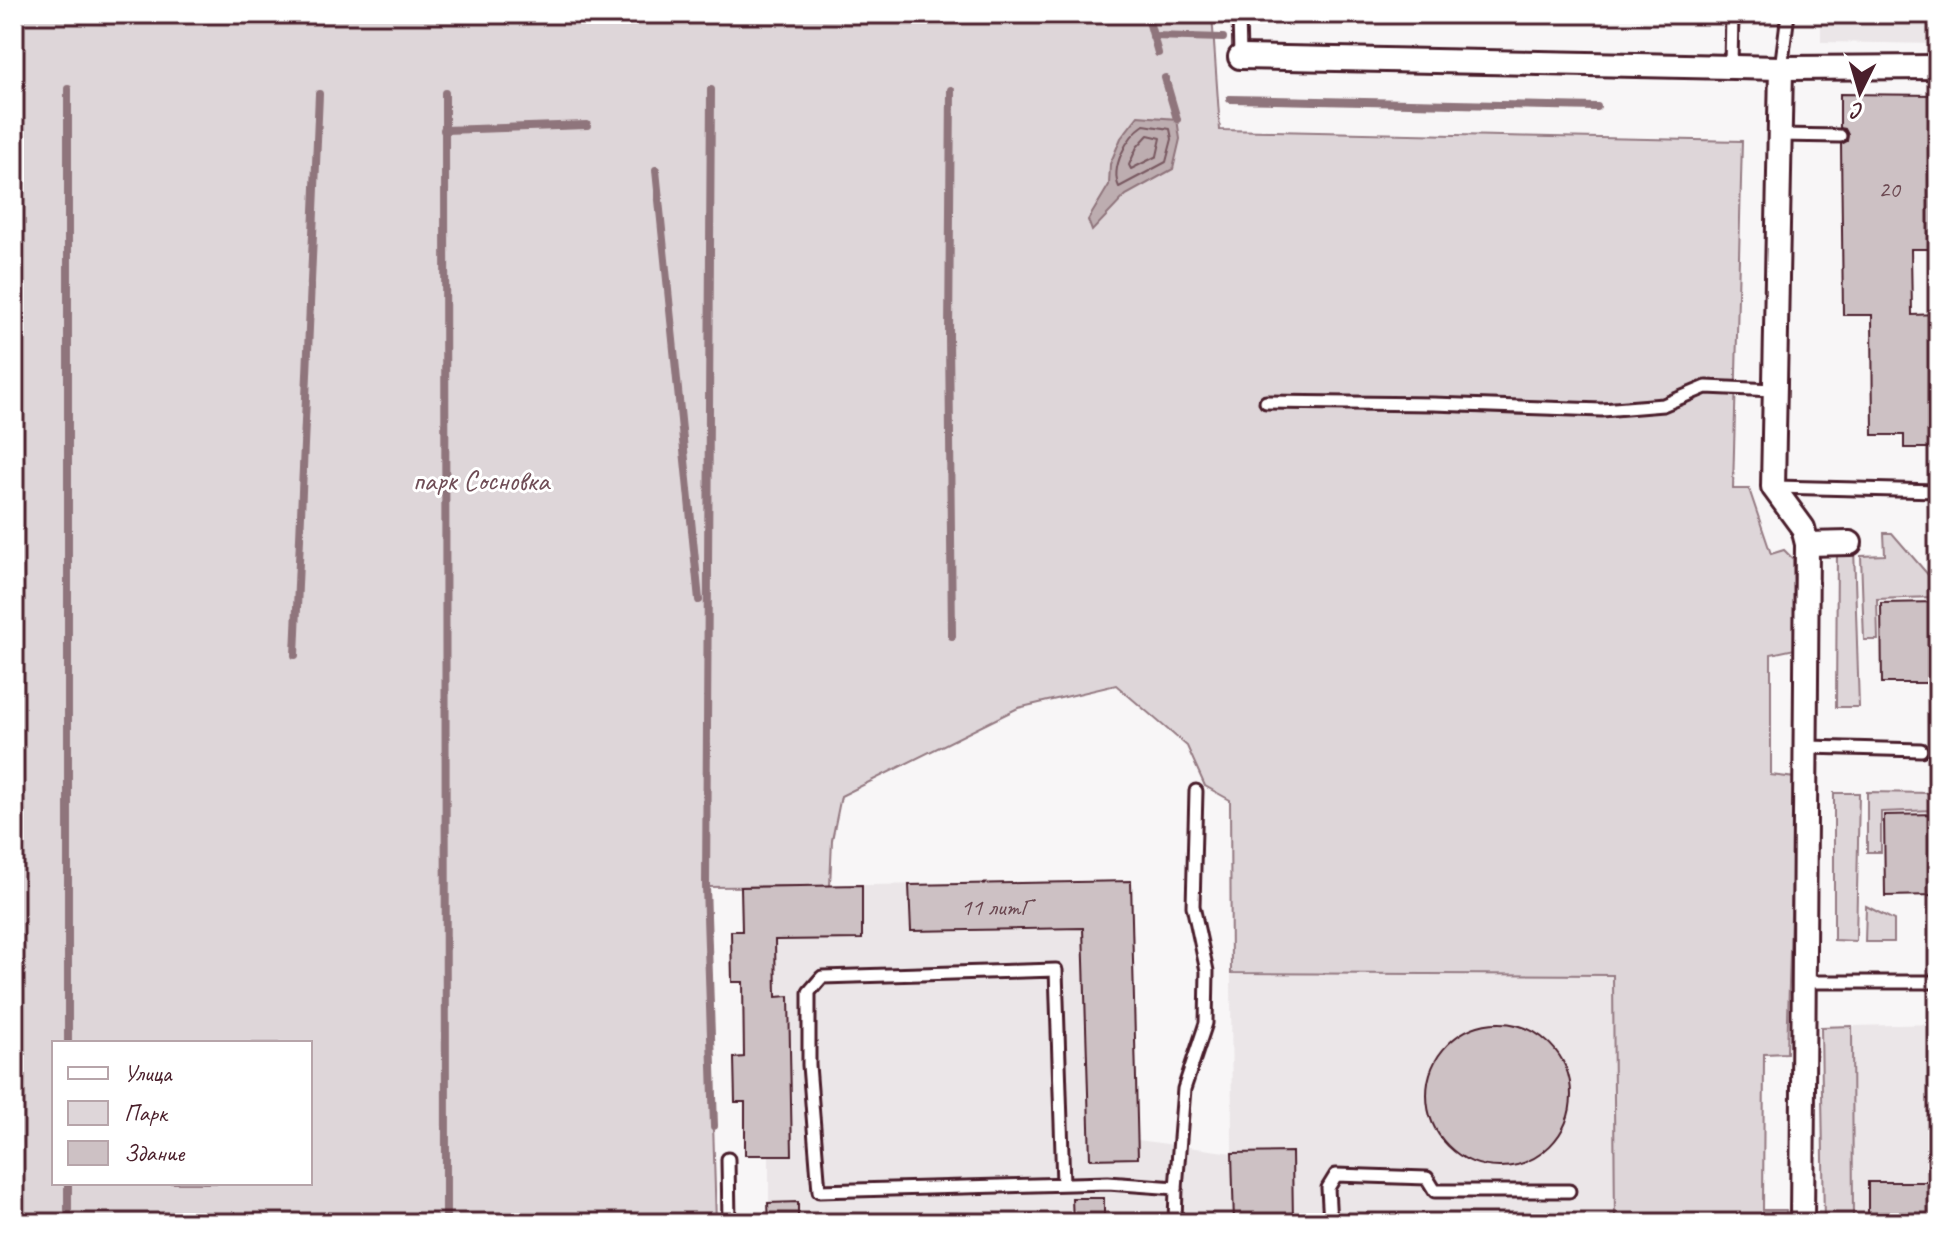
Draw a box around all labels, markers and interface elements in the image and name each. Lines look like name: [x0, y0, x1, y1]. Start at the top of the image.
north arrow: [1820, 52, 1900, 132]
text: С: [1849, 96, 1865, 125]
house number: 20: [1878, 174, 1902, 204]
park label: парк Сосновка: [413, 463, 551, 498]
house number: 11 литГ: [961, 892, 1036, 922]
legend: [52, 1041, 312, 1185]
text: Улица: [124, 1058, 173, 1088]
text: Парк: [124, 1098, 169, 1128]
text: Здание: [124, 1138, 186, 1168]

